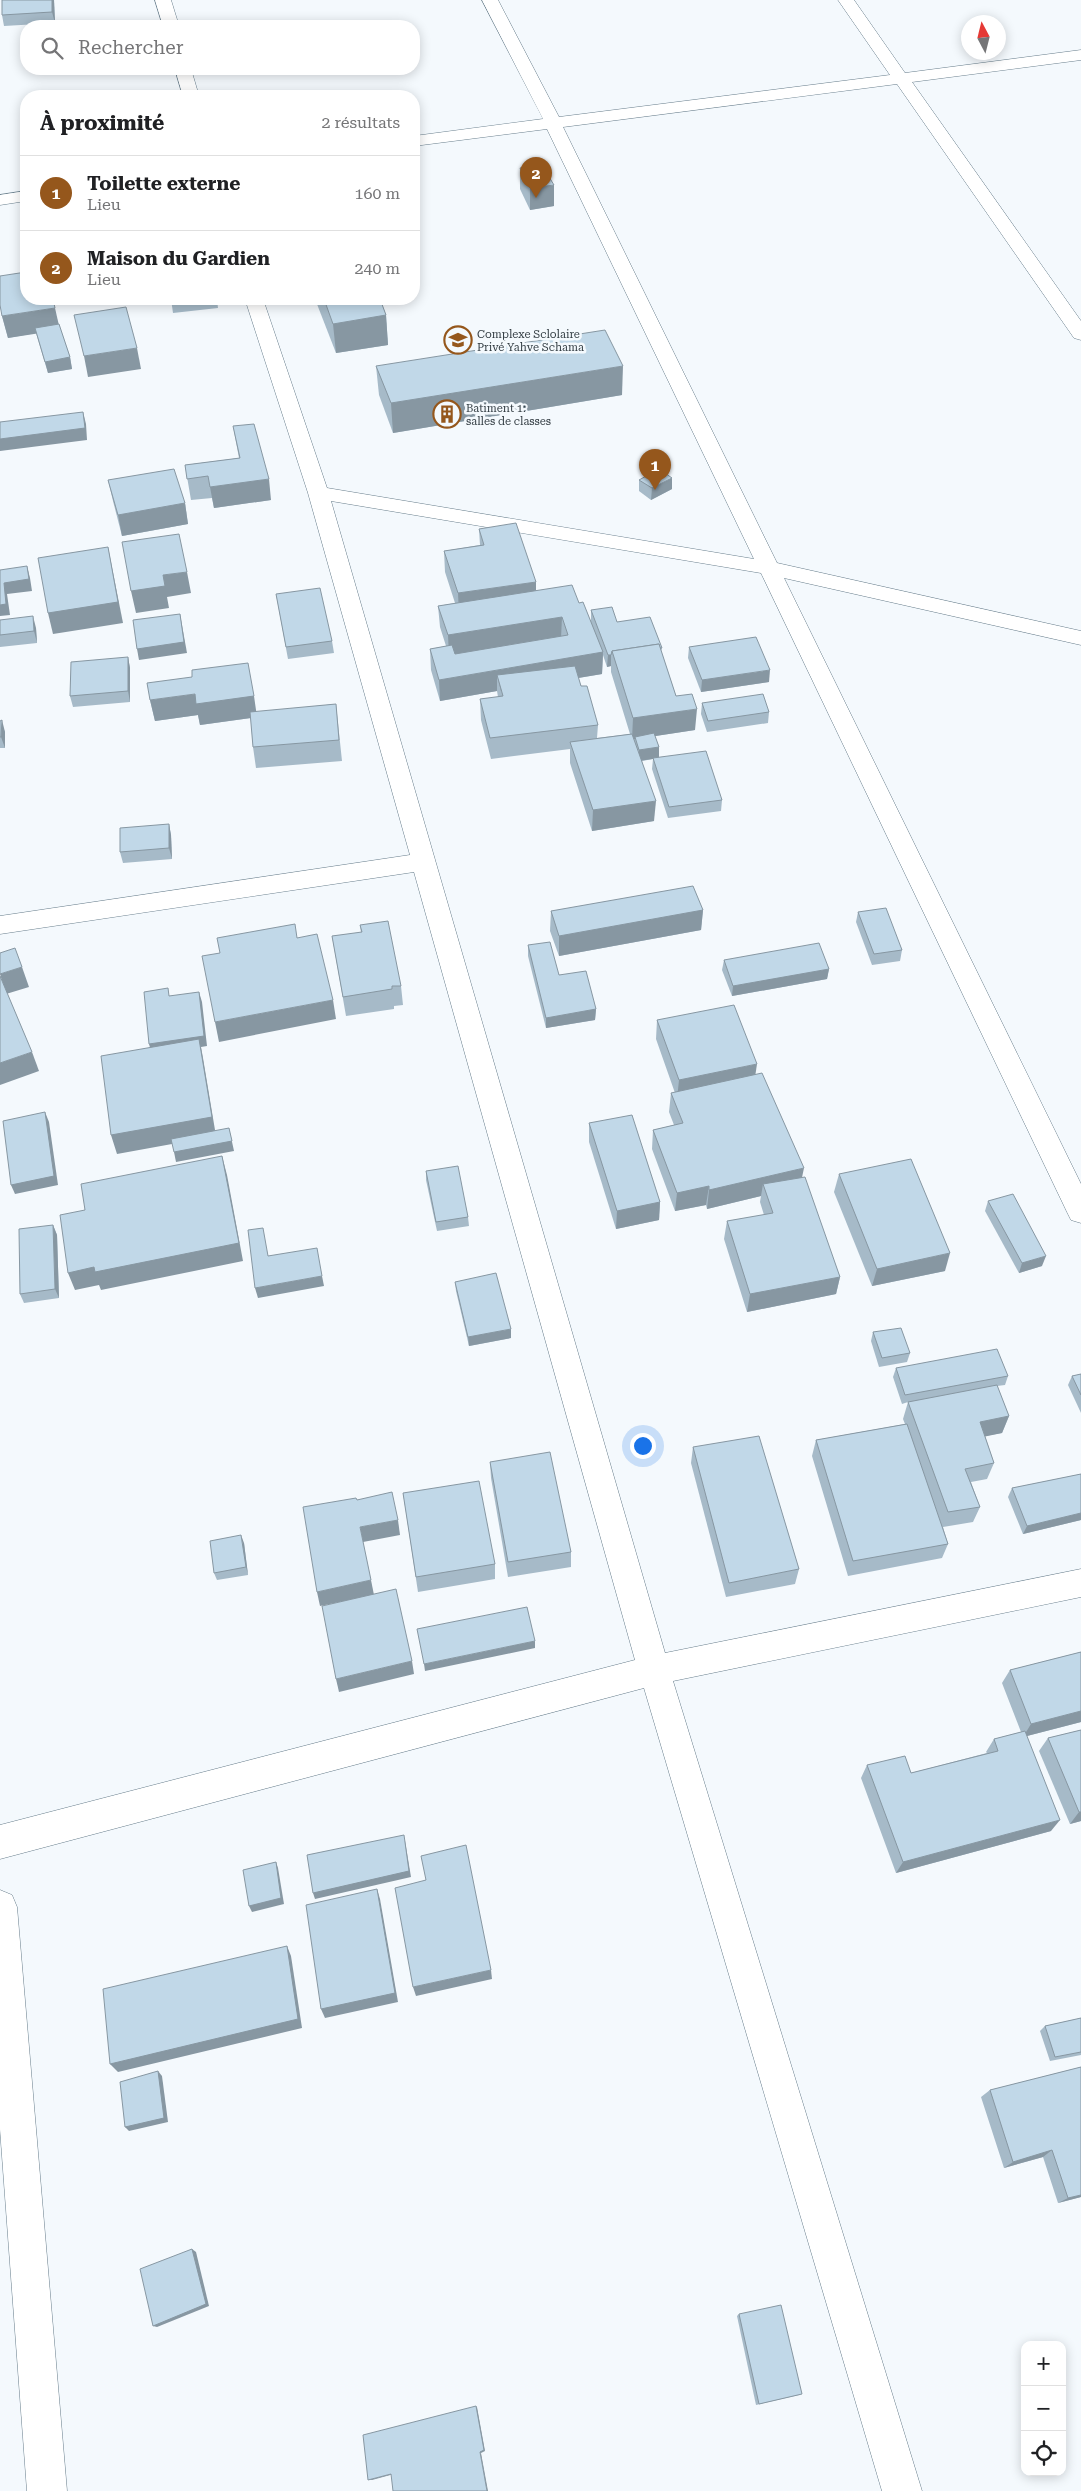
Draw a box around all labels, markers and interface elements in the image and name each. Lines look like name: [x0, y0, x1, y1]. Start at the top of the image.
north arrow: [961, 15, 1006, 60]
search box: [20, 20, 420, 75]
icon: search: [38, 34, 66, 62]
text: Rechercher: [78, 36, 184, 59]
text: À proximité: [40, 111, 164, 135]
text: 2 résultats: [321, 113, 400, 132]
pin: 2: [520, 157, 552, 198]
text: Toilette externe: [87, 172, 240, 195]
text: 1: [52, 184, 60, 203]
text: 160 m: [354, 184, 400, 203]
text: Lieu: [87, 195, 121, 214]
text: Maison du Gardien: [87, 247, 270, 270]
text: 2: [52, 259, 60, 278]
text: 240 m: [354, 259, 400, 278]
text: Lieu: [87, 270, 121, 289]
school or university icon: Complexe Sclolaire Privé Yahve Schama: [443, 325, 473, 355]
place label: Complexe Sclolaire Privé Yahve Schama: [477, 328, 584, 354]
building icon: Batiment 1: salles de classes: [432, 399, 462, 429]
place label: Batiment 1: salles de classes: [466, 402, 551, 428]
pin: 1: [639, 449, 671, 490]
your location: [630, 1433, 656, 1459]
map controls: [1021, 2341, 1066, 2476]
button: +: [1021, 2341, 1066, 2386]
button: −: [1021, 2386, 1066, 2431]
button: locate: [1021, 2431, 1066, 2476]

